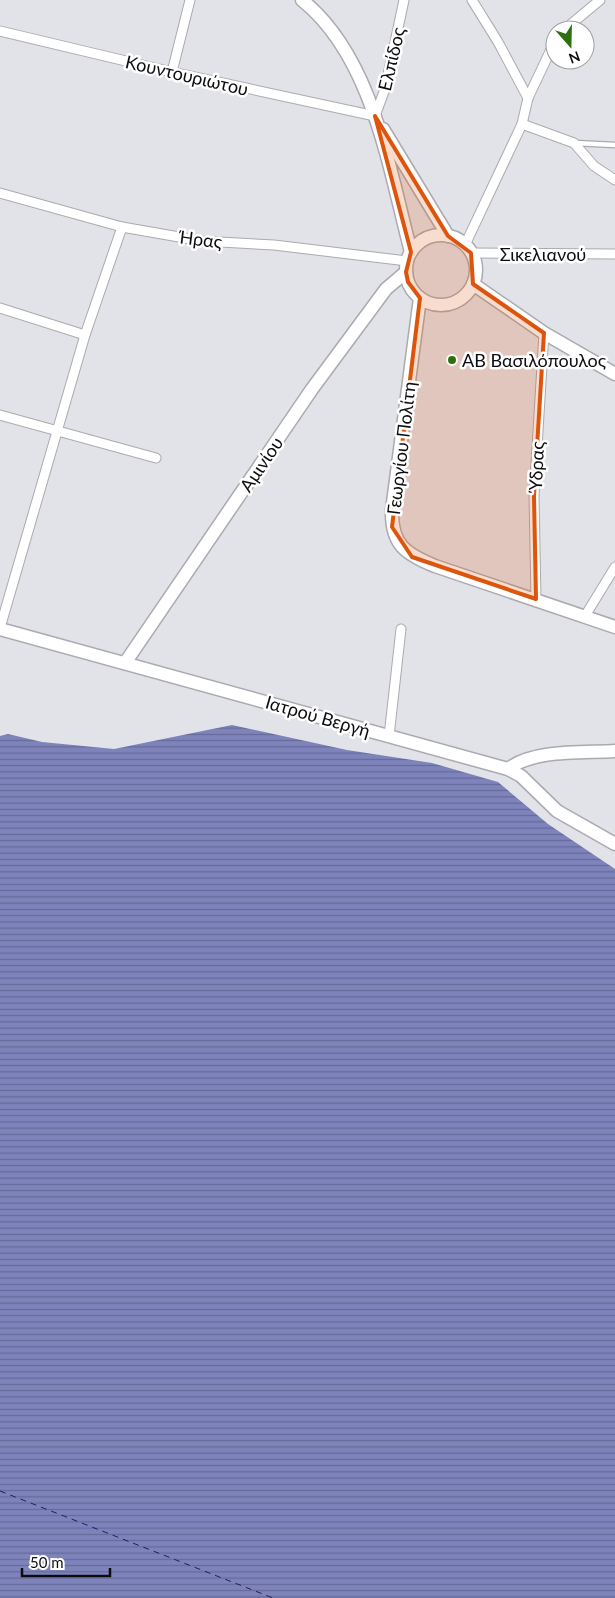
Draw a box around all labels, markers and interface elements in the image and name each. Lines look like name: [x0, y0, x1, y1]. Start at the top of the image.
north arrow: [545, 20, 595, 70]
street label: Ελπίδος: [373, 25, 409, 93]
text: N: [567, 48, 583, 68]
street label: Κουντουριώτου: [123, 50, 251, 100]
street label: Ήρας: [176, 225, 224, 253]
street label: Σικελιανού: [500, 243, 586, 265]
place label: ΑΒ Βασιλόπουλος: [462, 349, 607, 371]
marker: ΑΒ Βασιλόπουλος: [446, 354, 458, 366]
street label: Γεωργίου Πολίτη: [382, 380, 420, 516]
street label: Αμινίου: [235, 432, 287, 496]
street label: Ύδρας: [524, 440, 548, 494]
street label: Ιατρού Βεργή: [263, 691, 373, 741]
scale bar: [22, 1546, 110, 1578]
text: 50 m: [30, 1553, 64, 1571]

